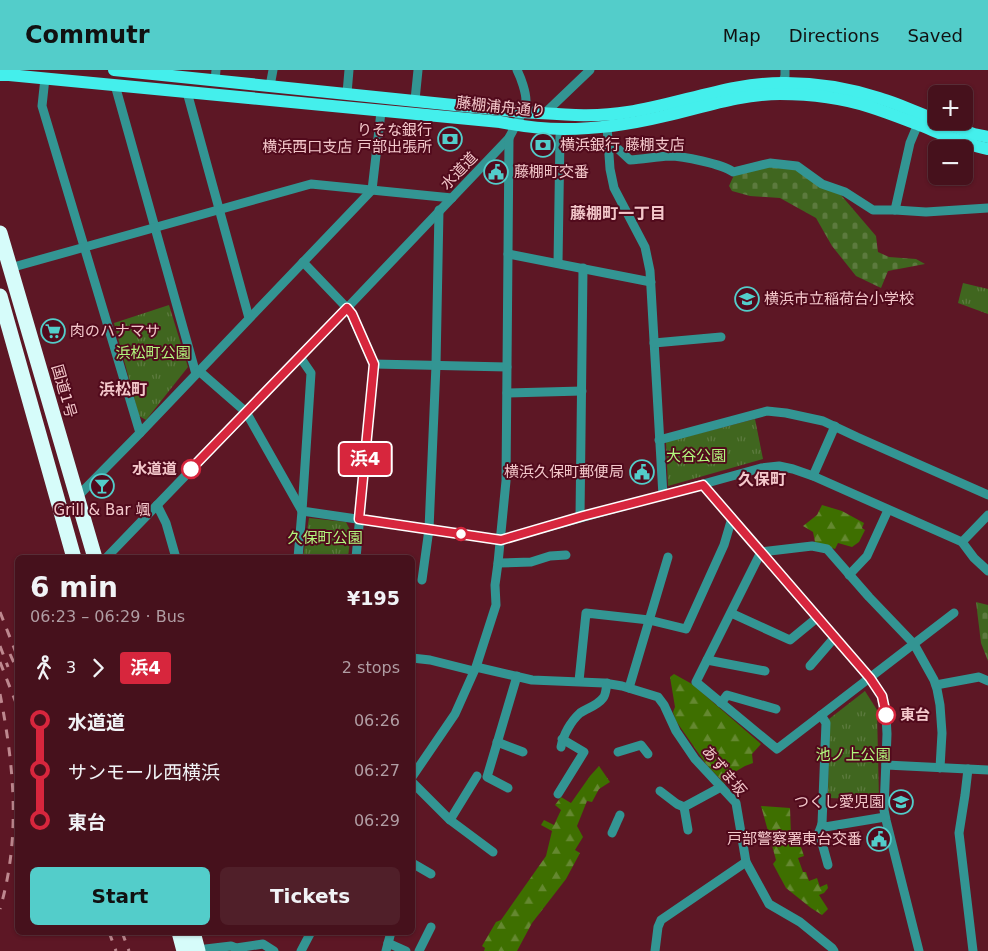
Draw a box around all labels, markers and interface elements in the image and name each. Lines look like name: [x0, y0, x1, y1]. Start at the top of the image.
text: Commutr: [25, 21, 150, 49]
text: Map: [723, 25, 761, 46]
text: Directions: [789, 25, 879, 46]
text: Saved: [907, 25, 963, 46]
map controls: [928, 85, 973, 185]
button: +: [928, 85, 973, 130]
street label: 藤棚浦舟通り: [455, 93, 547, 121]
place label: りそな銀行 横浜西口支店 戸部出張所: [262, 121, 432, 156]
bank icon: りそな銀行 横浜西口支店 戸部出張所: [437, 126, 463, 152]
bank icon: 横浜銀行 藤棚支店: [530, 132, 556, 158]
place label: 横浜銀行 藤棚支店: [560, 136, 685, 154]
button: −: [928, 140, 973, 185]
street label: 水道道: [437, 149, 481, 193]
public building icon: 藤棚町交番: [483, 159, 509, 185]
place label: 藤棚町交番: [514, 163, 589, 181]
district label: 藤棚町一丁目: [570, 204, 666, 223]
school or university icon: 横浜市立稲荷台小学校: [734, 286, 760, 312]
place label: 横浜市立稲荷台小学校: [764, 290, 914, 308]
supermarket icon: 肉のハナマサ: [40, 318, 66, 344]
place label: 肉のハナマサ: [70, 322, 160, 340]
park label: 浜松町公園: [115, 344, 191, 362]
street label: 国道1号: [48, 362, 80, 420]
district label: 浜松町: [99, 380, 147, 399]
line badge: 浜4: [342, 443, 388, 475]
park label: 大谷公園: [666, 447, 726, 465]
text: 浜4: [350, 448, 380, 469]
marker: 水道道: [181, 459, 201, 479]
public building icon: 横浜久保町郵便局: [629, 459, 655, 485]
place label: 水道道: [132, 460, 177, 478]
place label: 横浜久保町郵便局: [504, 463, 624, 481]
district label: 久保町: [738, 470, 786, 489]
bar icon: Grill & Bar 颯: [89, 473, 115, 499]
place label: Grill & Bar 颯: [54, 501, 150, 519]
unlabelled marker: [454, 527, 468, 541]
park label: 久保町公園: [287, 529, 363, 547]
text: 6 min: [30, 571, 118, 604]
text: ¥195: [347, 587, 400, 609]
text: 06:23 – 06:29 · Bus: [30, 607, 185, 626]
icon: walk: [30, 654, 58, 682]
icon: forward: [84, 654, 112, 682]
text: 浜4: [130, 657, 161, 678]
text: 3: [66, 658, 76, 677]
text: 2 stops: [342, 658, 400, 677]
marker: 東台: [876, 705, 896, 725]
place label: 東台: [900, 706, 930, 724]
text: 水道道: [68, 711, 125, 733]
text: 06:26: [354, 711, 400, 730]
street label: あずま坂: [698, 742, 750, 800]
park label: 池ノ上公園: [815, 746, 891, 764]
text: サンモール西横浜: [68, 761, 220, 783]
text: 06:27: [354, 761, 400, 780]
school or university icon: つくし愛児園: [888, 789, 914, 815]
place label: つくし愛児園: [794, 793, 884, 811]
text: 東台: [68, 811, 106, 833]
text: 06:29: [354, 811, 400, 830]
public building icon: 戸部警察署東台交番: [866, 826, 892, 852]
place label: 戸部警察署東台交番: [727, 830, 862, 848]
button: Start: [30, 867, 210, 925]
button: Tickets: [220, 867, 400, 925]

